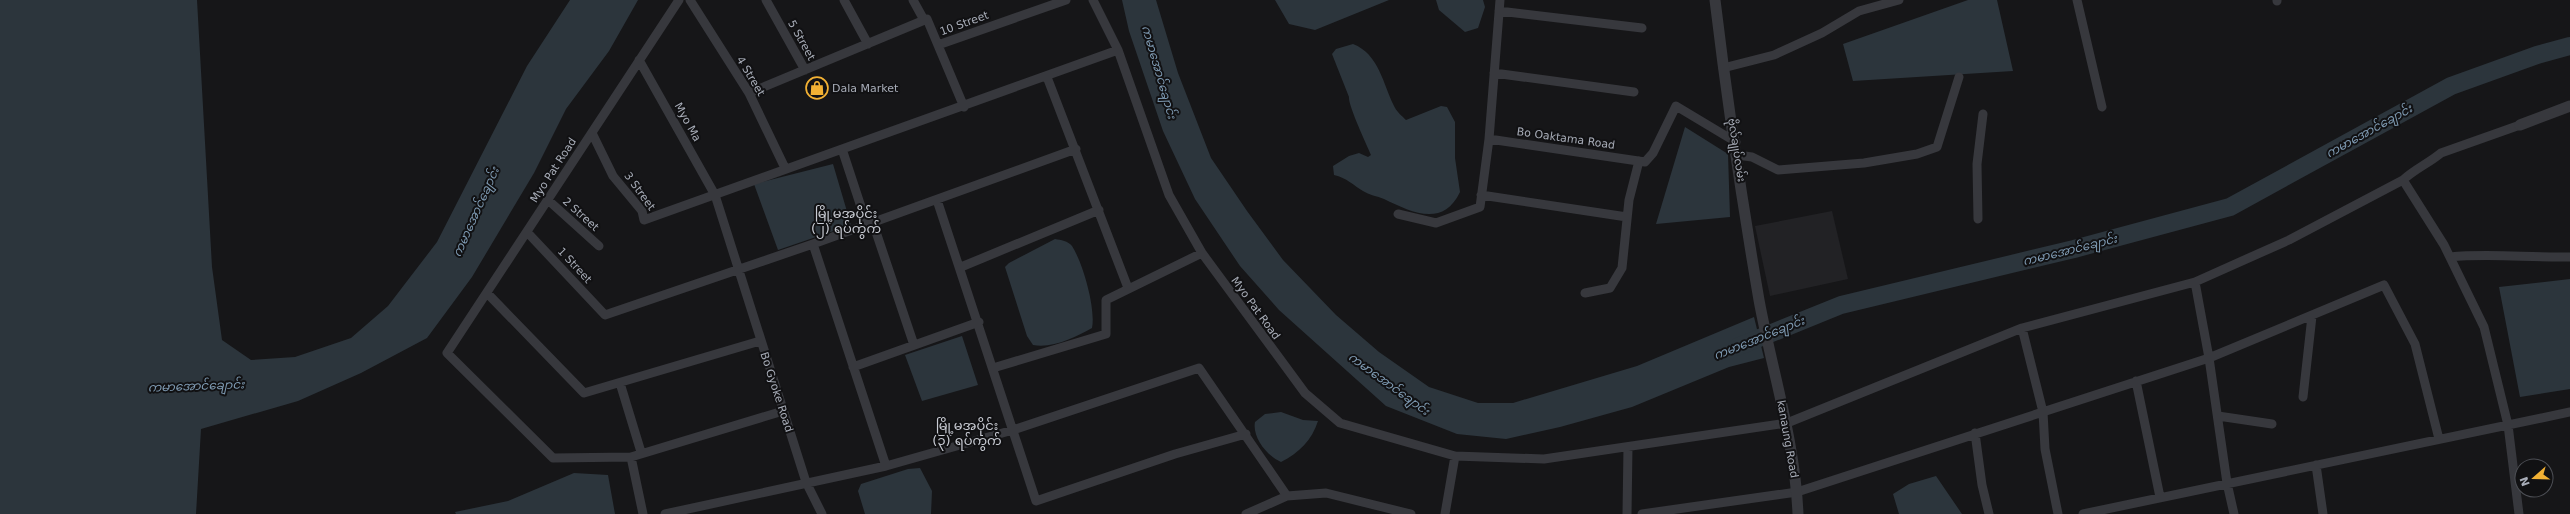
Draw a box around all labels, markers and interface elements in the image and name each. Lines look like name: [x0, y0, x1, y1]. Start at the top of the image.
street label: 10 Street: [938, 8, 991, 38]
street label: 5 Street: [785, 18, 818, 63]
water label: ကမာအောင်ချောင်း: [1136, 23, 1181, 122]
street label: 4 Street: [734, 54, 768, 99]
shop icon: Dala Market: [804, 75, 830, 101]
place label: Dala Market: [832, 82, 899, 95]
water label: ကမာအောင်ချောင်း: [2322, 99, 2417, 163]
street label: Myo Ma: [672, 101, 704, 144]
street label: ဗိုလ်ချုပ်လမ်း: [1723, 117, 1749, 183]
street label: Bo Oaktama Road: [1516, 125, 1616, 152]
street label: Myo Pat Road: [528, 135, 579, 205]
water label: ကမာအောင်ချောင်း: [448, 163, 505, 260]
street label: 3 Street: [621, 170, 658, 213]
street label: 2 Street: [560, 195, 602, 234]
district label: မြို့မအပိုင်း (၂) ရပ်ကွက်: [811, 205, 881, 239]
water label: ကမာအောင်ချောင်း: [2021, 229, 2120, 271]
street label: 1 Street: [555, 245, 595, 286]
street label: Myo Pat Road: [1228, 274, 1283, 342]
water label: ကမာအောင်ချောင်း: [1711, 311, 1808, 365]
water label: ကမာအောင်ချောင်း: [1344, 348, 1434, 421]
street label: Bo Gyoke Road: [757, 350, 796, 434]
water label: ကမာအောင်ချောင်း: [147, 375, 245, 398]
street label: kanaung Road: [1774, 399, 1801, 479]
district label: မြို့မအပိုင်း (၃) ရပ်ကွက်: [932, 417, 1002, 451]
north arrow: [2514, 458, 2554, 498]
text: N: [2517, 475, 2533, 488]

